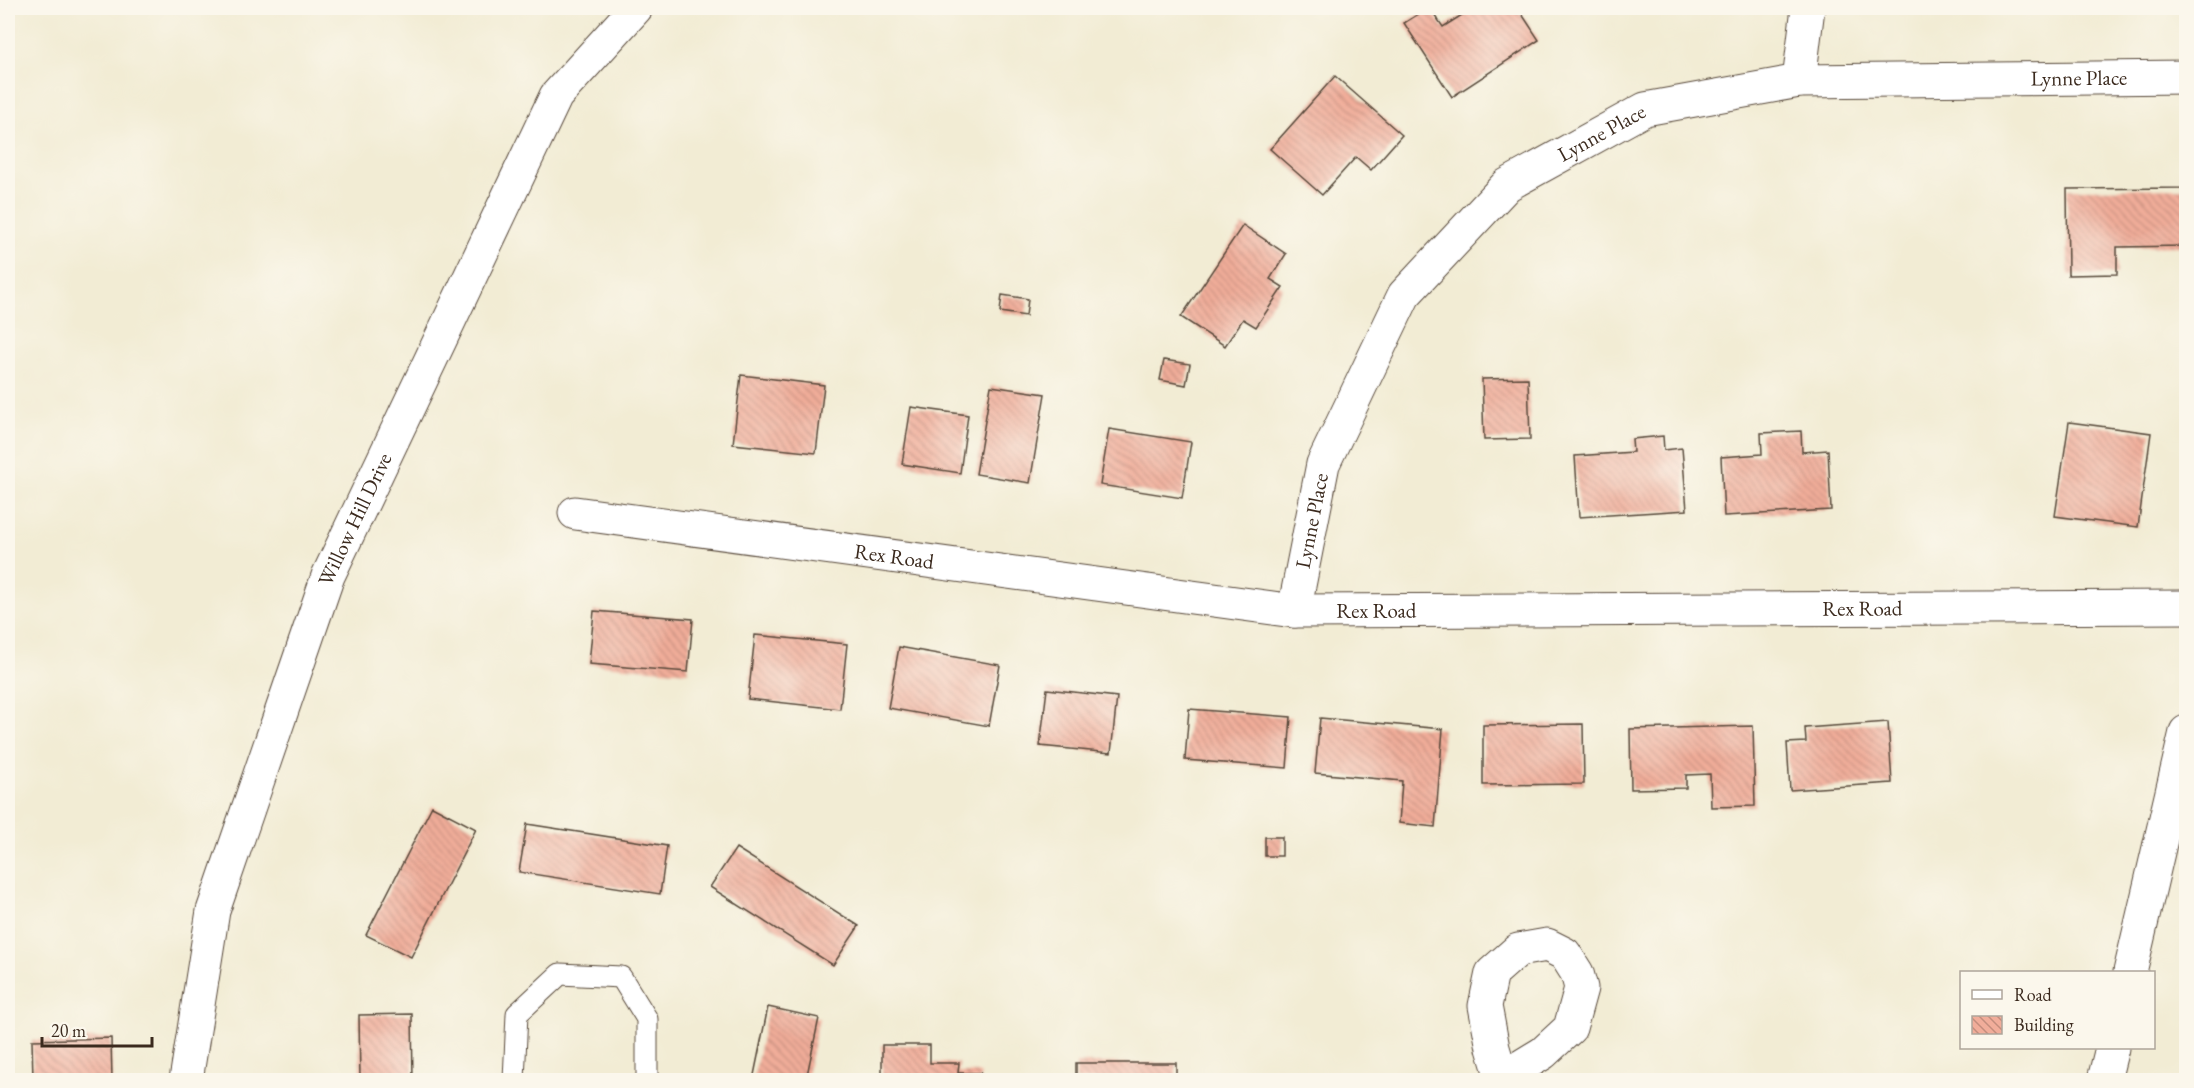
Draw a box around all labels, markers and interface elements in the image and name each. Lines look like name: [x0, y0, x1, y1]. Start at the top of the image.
street label: Lynne Place: [2031, 64, 2127, 92]
street label: Lynne Place: [1553, 97, 1650, 168]
street label: Willow Hill Drive: [311, 448, 398, 590]
street label: Lynne Place: [1289, 471, 1334, 571]
street label: Rex Road: [853, 537, 936, 575]
street label: Rex Road: [1822, 594, 1903, 622]
street label: Rex Road: [1336, 596, 1417, 624]
legend: [1960, 971, 2155, 1049]
text: Road: [2014, 983, 2053, 1006]
scale bar: [42, 1010, 152, 1048]
text: Building: [2014, 1013, 2074, 1036]
text: 20 m: [51, 1019, 86, 1042]

